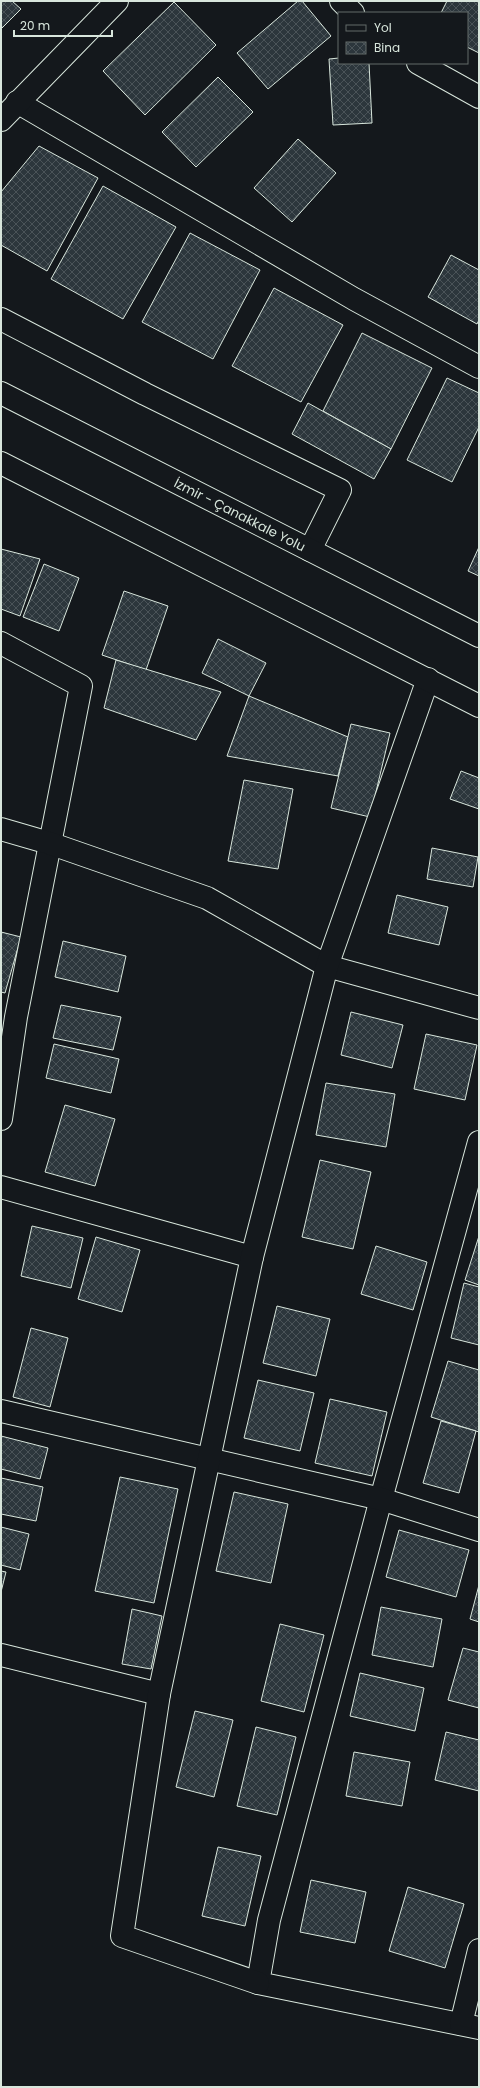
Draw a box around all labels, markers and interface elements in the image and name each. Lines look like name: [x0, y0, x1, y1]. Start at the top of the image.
scale bar: [14, 12, 112, 38]
legend: [338, 12, 468, 64]
text: 20 m: [20, 17, 50, 34]
text: Yol: [374, 19, 392, 36]
text: Bina: [374, 39, 400, 56]
street label: İzmir - Çanakkale Yolu: [171, 474, 309, 556]

